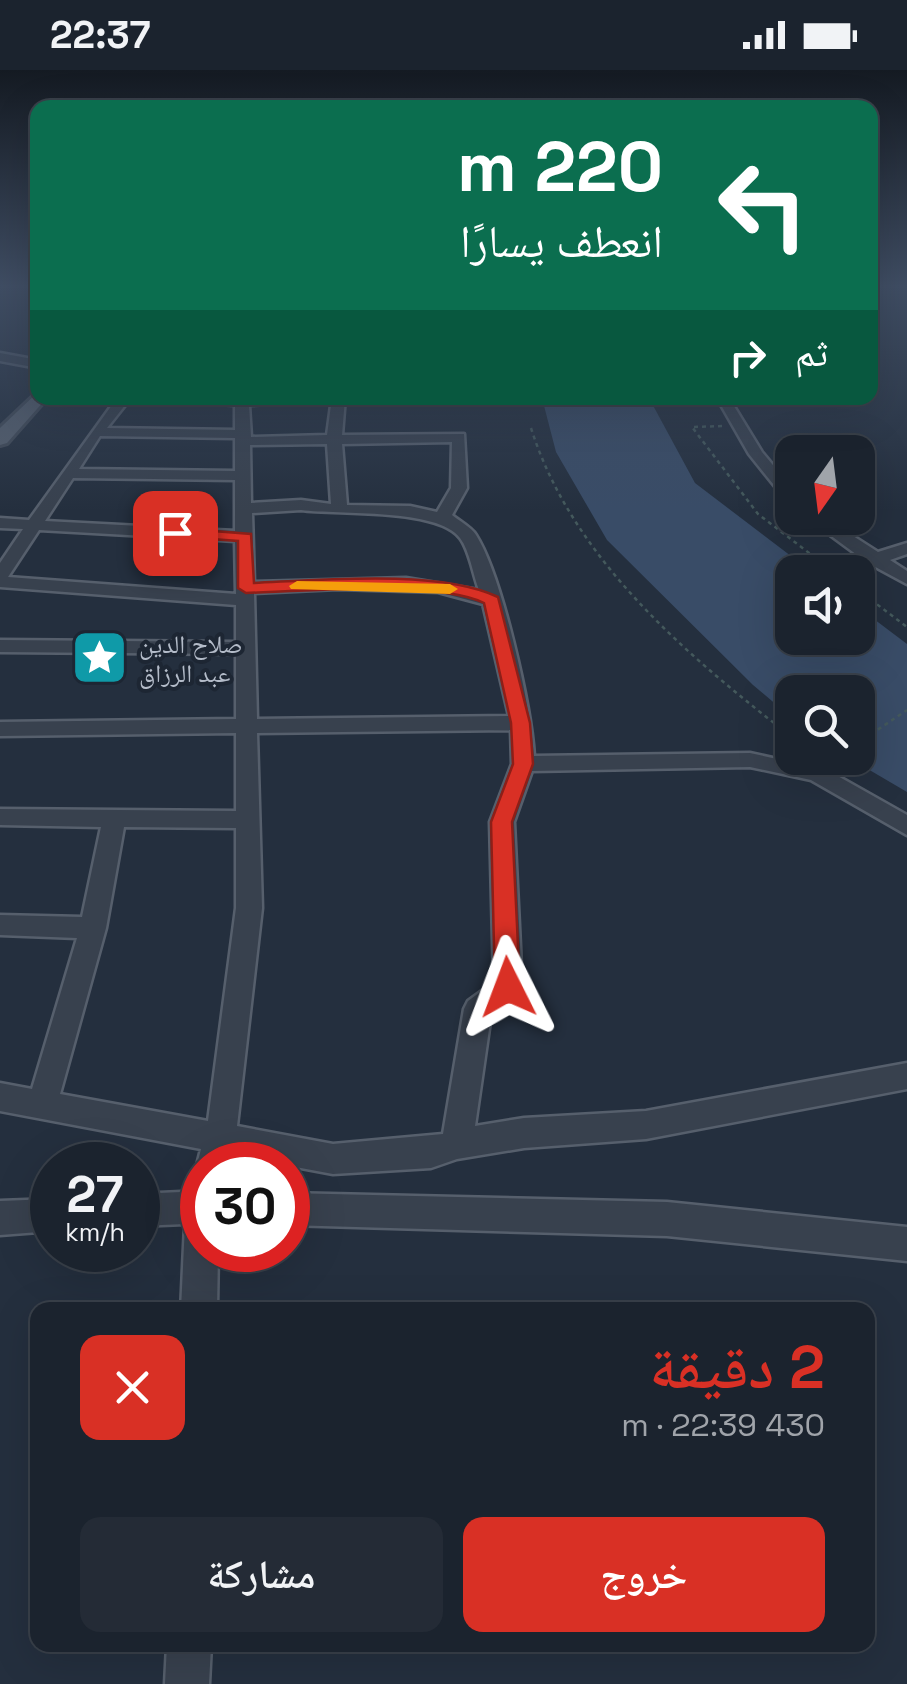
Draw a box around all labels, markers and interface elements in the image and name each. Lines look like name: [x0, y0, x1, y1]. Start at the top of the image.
text: 22:37: [50, 11, 151, 59]
text: 220 m: [457, 122, 663, 211]
icon: left: [698, 140, 828, 270]
text: انعطف يسارًا: [460, 213, 663, 270]
text: ثم: [795, 329, 828, 377]
icon: right: [720, 330, 775, 385]
north arrow: [775, 435, 875, 535]
map controls: [775, 435, 875, 775]
pin: [133, 491, 218, 576]
icon: arrive: [148, 506, 203, 561]
button: sound: [775, 555, 875, 655]
place icon: صلاح الدين عبد الرزاق: [70, 628, 130, 688]
place label: صلاح الدين عبد الرزاق: [139, 628, 243, 689]
button: search: [775, 675, 875, 775]
position arrow: [456, 935, 560, 1039]
speed limit sign: 30: [180, 1142, 310, 1272]
text: 27: [67, 1163, 123, 1227]
text: km/h: [65, 1216, 125, 1248]
text: 2 دقيقة: [649, 1329, 825, 1406]
button: close: [80, 1335, 185, 1440]
text: 430 m · 22:39: [621, 1405, 825, 1445]
button: مشاركة: [80, 1517, 443, 1632]
button: خروج: [463, 1517, 825, 1632]

